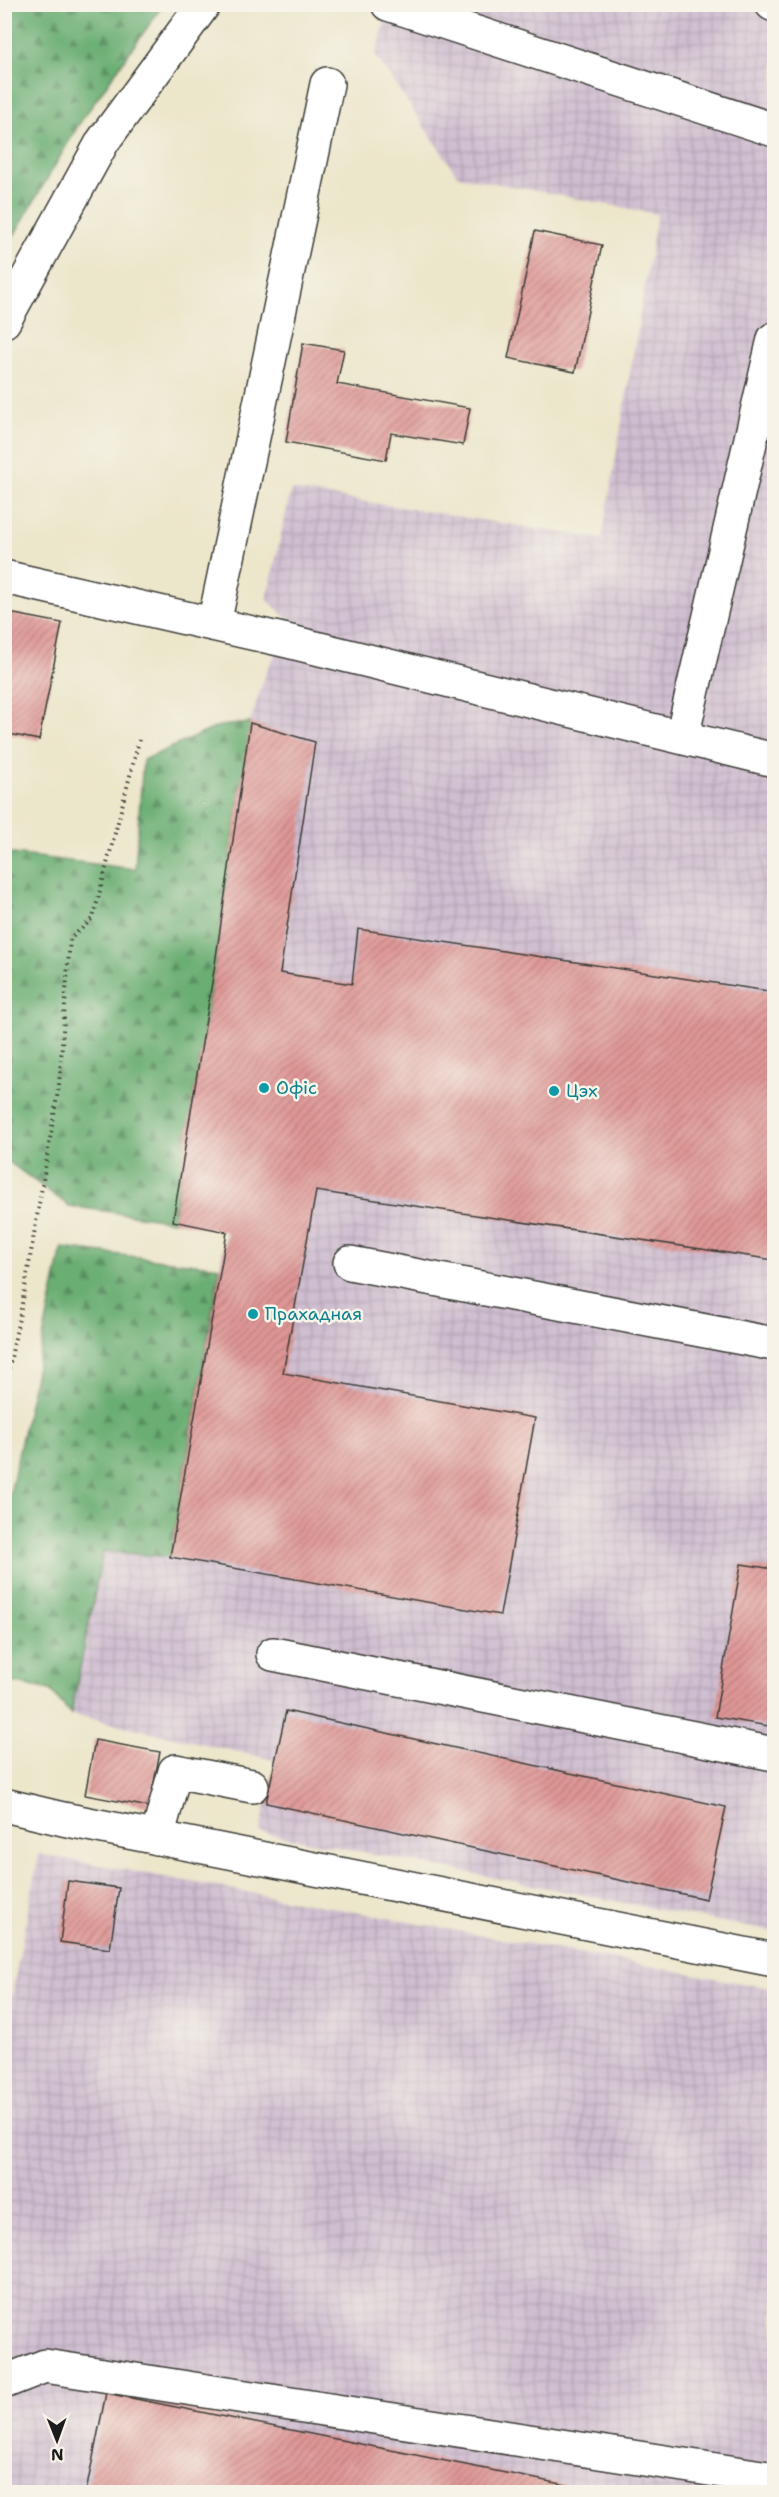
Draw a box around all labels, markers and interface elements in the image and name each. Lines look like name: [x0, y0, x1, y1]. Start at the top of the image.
place label: Офіс: [276, 1076, 317, 1100]
place label: Цэх: [566, 1079, 598, 1103]
marker: Офіс: [257, 1081, 271, 1095]
marker: Цэх: [547, 1084, 561, 1098]
place label: Прахадная: [265, 1302, 362, 1326]
marker: Прахадная: [246, 1307, 260, 1321]
north arrow: [27, 2410, 87, 2470]
text: N: [51, 2444, 64, 2465]

